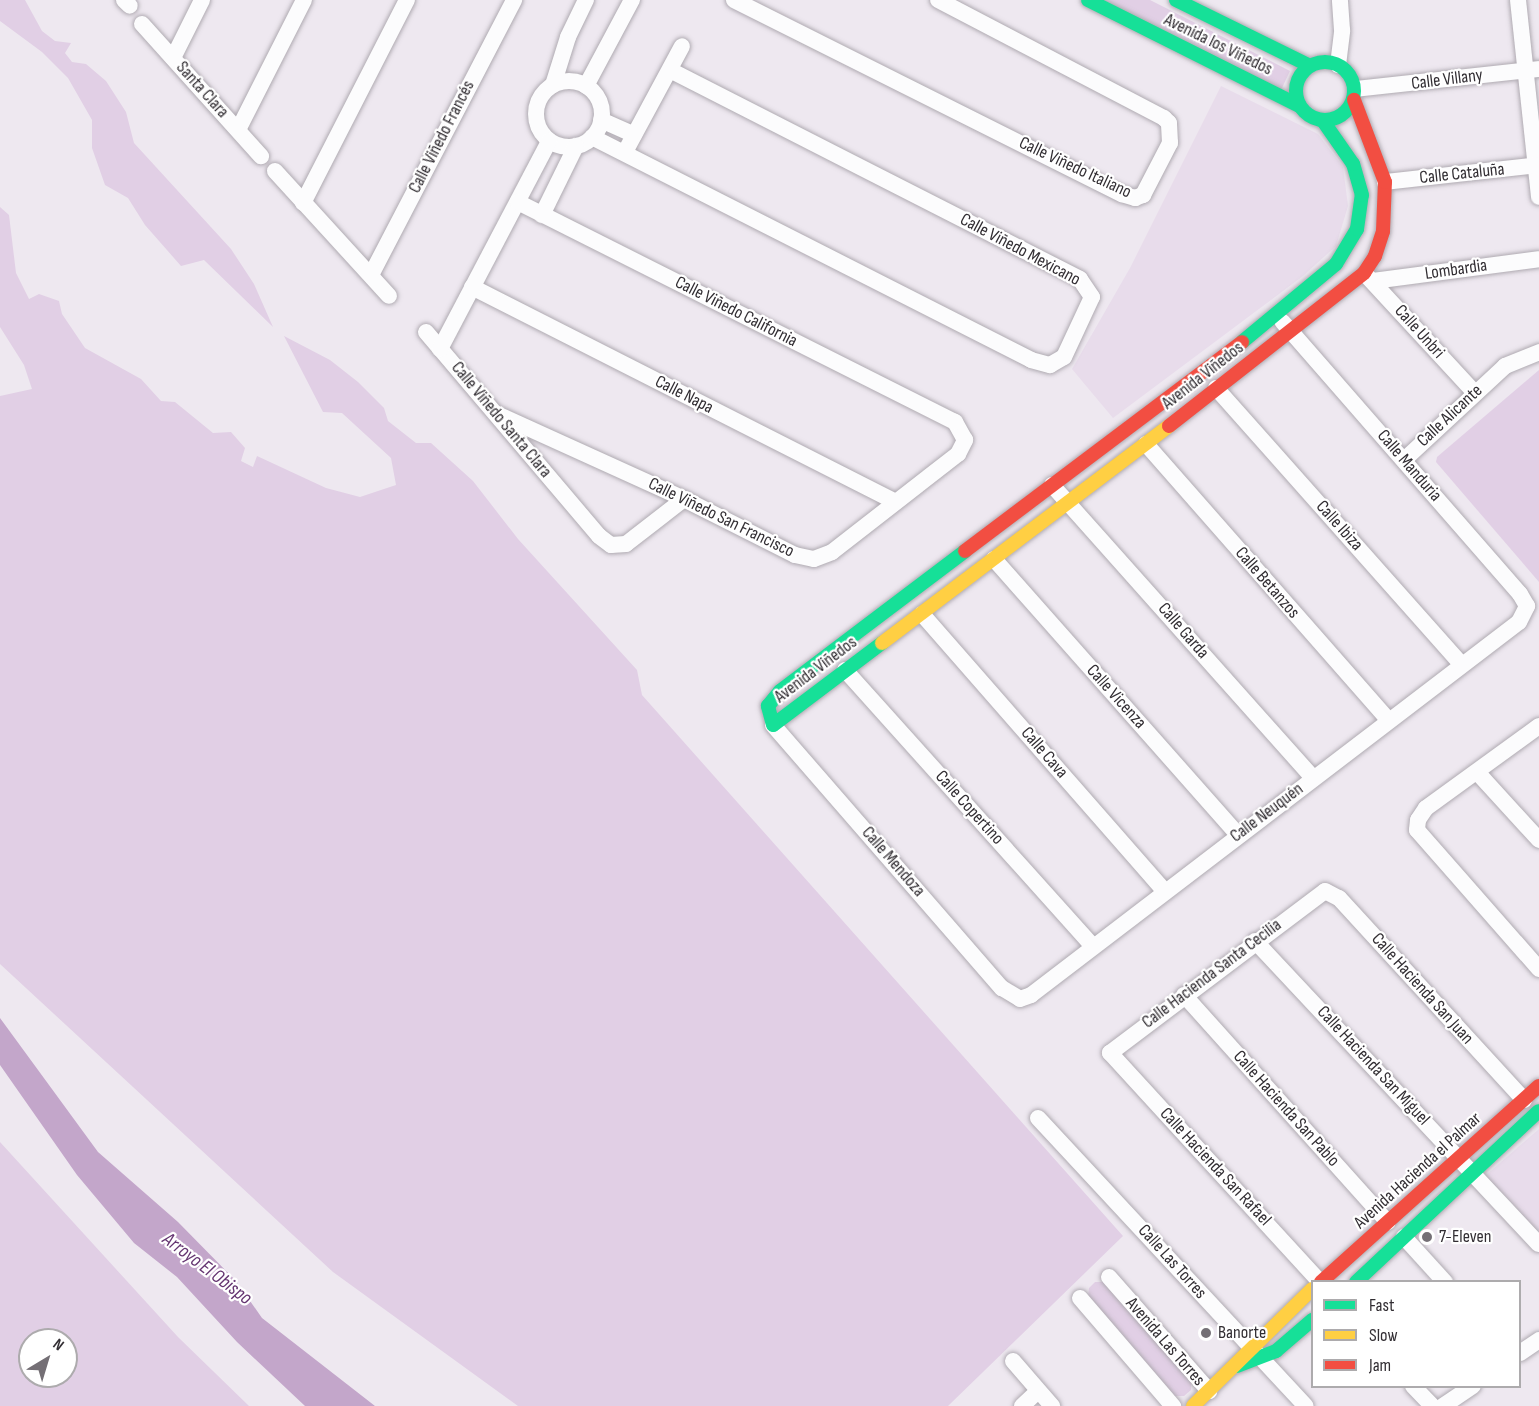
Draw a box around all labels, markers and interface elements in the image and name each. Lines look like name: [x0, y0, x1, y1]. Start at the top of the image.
street label: Avenida los Viñedos: [1160, 9, 1276, 81]
street label: Santa Clara: [171, 57, 233, 123]
street label: Calle Villany: [1410, 65, 1484, 95]
street label: Calle Viñedo Francés: [404, 77, 480, 197]
street label: Calle Viñedo Italiano: [1015, 133, 1135, 203]
street label: Calle Cataluña: [1418, 159, 1506, 189]
street label: Calle Viñedo Mexicano: [956, 209, 1084, 291]
street label: Lombardia: [1424, 255, 1488, 285]
street label: Calle Viñedo California: [671, 272, 801, 352]
street label: Calle Unbri: [1389, 301, 1449, 363]
street label: Avenida Viñedos: [1158, 337, 1248, 415]
street label: Calle Viñedo Santa Clara: [446, 358, 556, 482]
street label: Calle Napa: [651, 371, 717, 419]
street label: Calle Alicante: [1413, 380, 1487, 452]
street label: Calle Manduria: [1372, 426, 1446, 506]
street label: Calle Viñedo San Francisco: [645, 473, 797, 563]
street label: Calle Ibiza: [1311, 496, 1367, 556]
street label: Calle Betanzos: [1230, 543, 1304, 623]
street label: Calle Garda: [1153, 599, 1213, 663]
street label: Avenida Viñedos: [770, 632, 862, 708]
street label: Calle Vicenza: [1082, 660, 1150, 734]
street label: Calle Cava: [1016, 723, 1072, 783]
street label: Calle Copertino: [930, 766, 1008, 850]
street label: Calle Neuquén: [1226, 778, 1308, 848]
street label: Calle Mendoza: [857, 822, 929, 902]
street label: Calle Hacienda Santa Cecilia: [1138, 915, 1286, 1033]
street label: Calle Hacienda San Juan: [1366, 929, 1478, 1049]
street label: Calle Hacienda San Miguel: [1312, 1002, 1434, 1130]
street label: Calle Hacienda San Pablo: [1228, 1046, 1344, 1172]
street label: Calle Hacienda San Rafael: [1155, 1103, 1275, 1231]
street label: Avenida Hacienda el Palmar: [1350, 1108, 1486, 1234]
street label: Calle Las Torres: [1133, 1220, 1211, 1304]
place label: 7-Eleven: [1439, 1226, 1492, 1248]
water label: Arroyo El Obispo: [158, 1228, 256, 1310]
marker: 7-Eleven: [1420, 1230, 1434, 1244]
legend: [1311, 1280, 1521, 1388]
street label: Avenida Las Torres: [1121, 1293, 1209, 1391]
text: Fast: [1369, 1295, 1394, 1316]
place label: Banorte: [1218, 1322, 1266, 1344]
text: Slow: [1369, 1325, 1398, 1346]
marker: Banorte: [1199, 1326, 1213, 1340]
north arrow: [18, 1328, 78, 1388]
text: N: [49, 1335, 67, 1355]
text: Jam: [1369, 1355, 1391, 1376]

